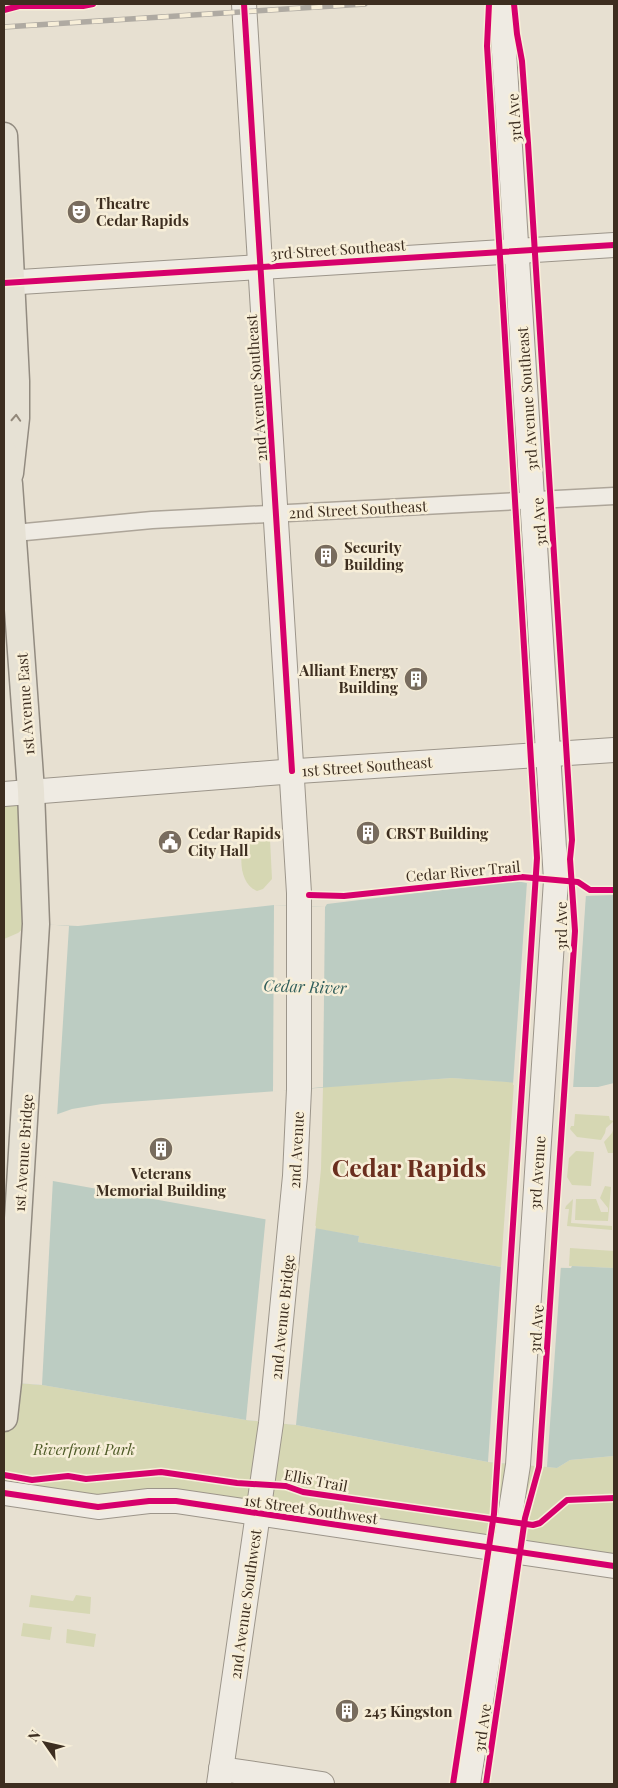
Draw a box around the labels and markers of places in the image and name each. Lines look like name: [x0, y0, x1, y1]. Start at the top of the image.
place label: Theatre Cedar Rapids: [96, 193, 189, 230]
theatre icon: Theatre Cedar Rapids: [66, 199, 92, 225]
place label: Security Building: [344, 537, 404, 574]
building icon: Security Building: [313, 543, 339, 569]
place label: Alliant Energy Building: [298, 660, 399, 697]
building icon: Alliant Energy Building: [403, 666, 429, 692]
building icon: CRST Building: [355, 820, 381, 846]
place label: Cedar Rapids City Hall: [188, 823, 281, 860]
place label: CRST Building: [386, 823, 489, 843]
public building icon: Cedar Rapids City Hall: [157, 829, 183, 855]
building icon: Veterans Memorial Building: [148, 1136, 174, 1162]
place label: Veterans Memorial Building: [96, 1163, 227, 1200]
building icon: 245 Kingston: [334, 1698, 360, 1724]
place label: 245 Kingston: [364, 1701, 453, 1721]

